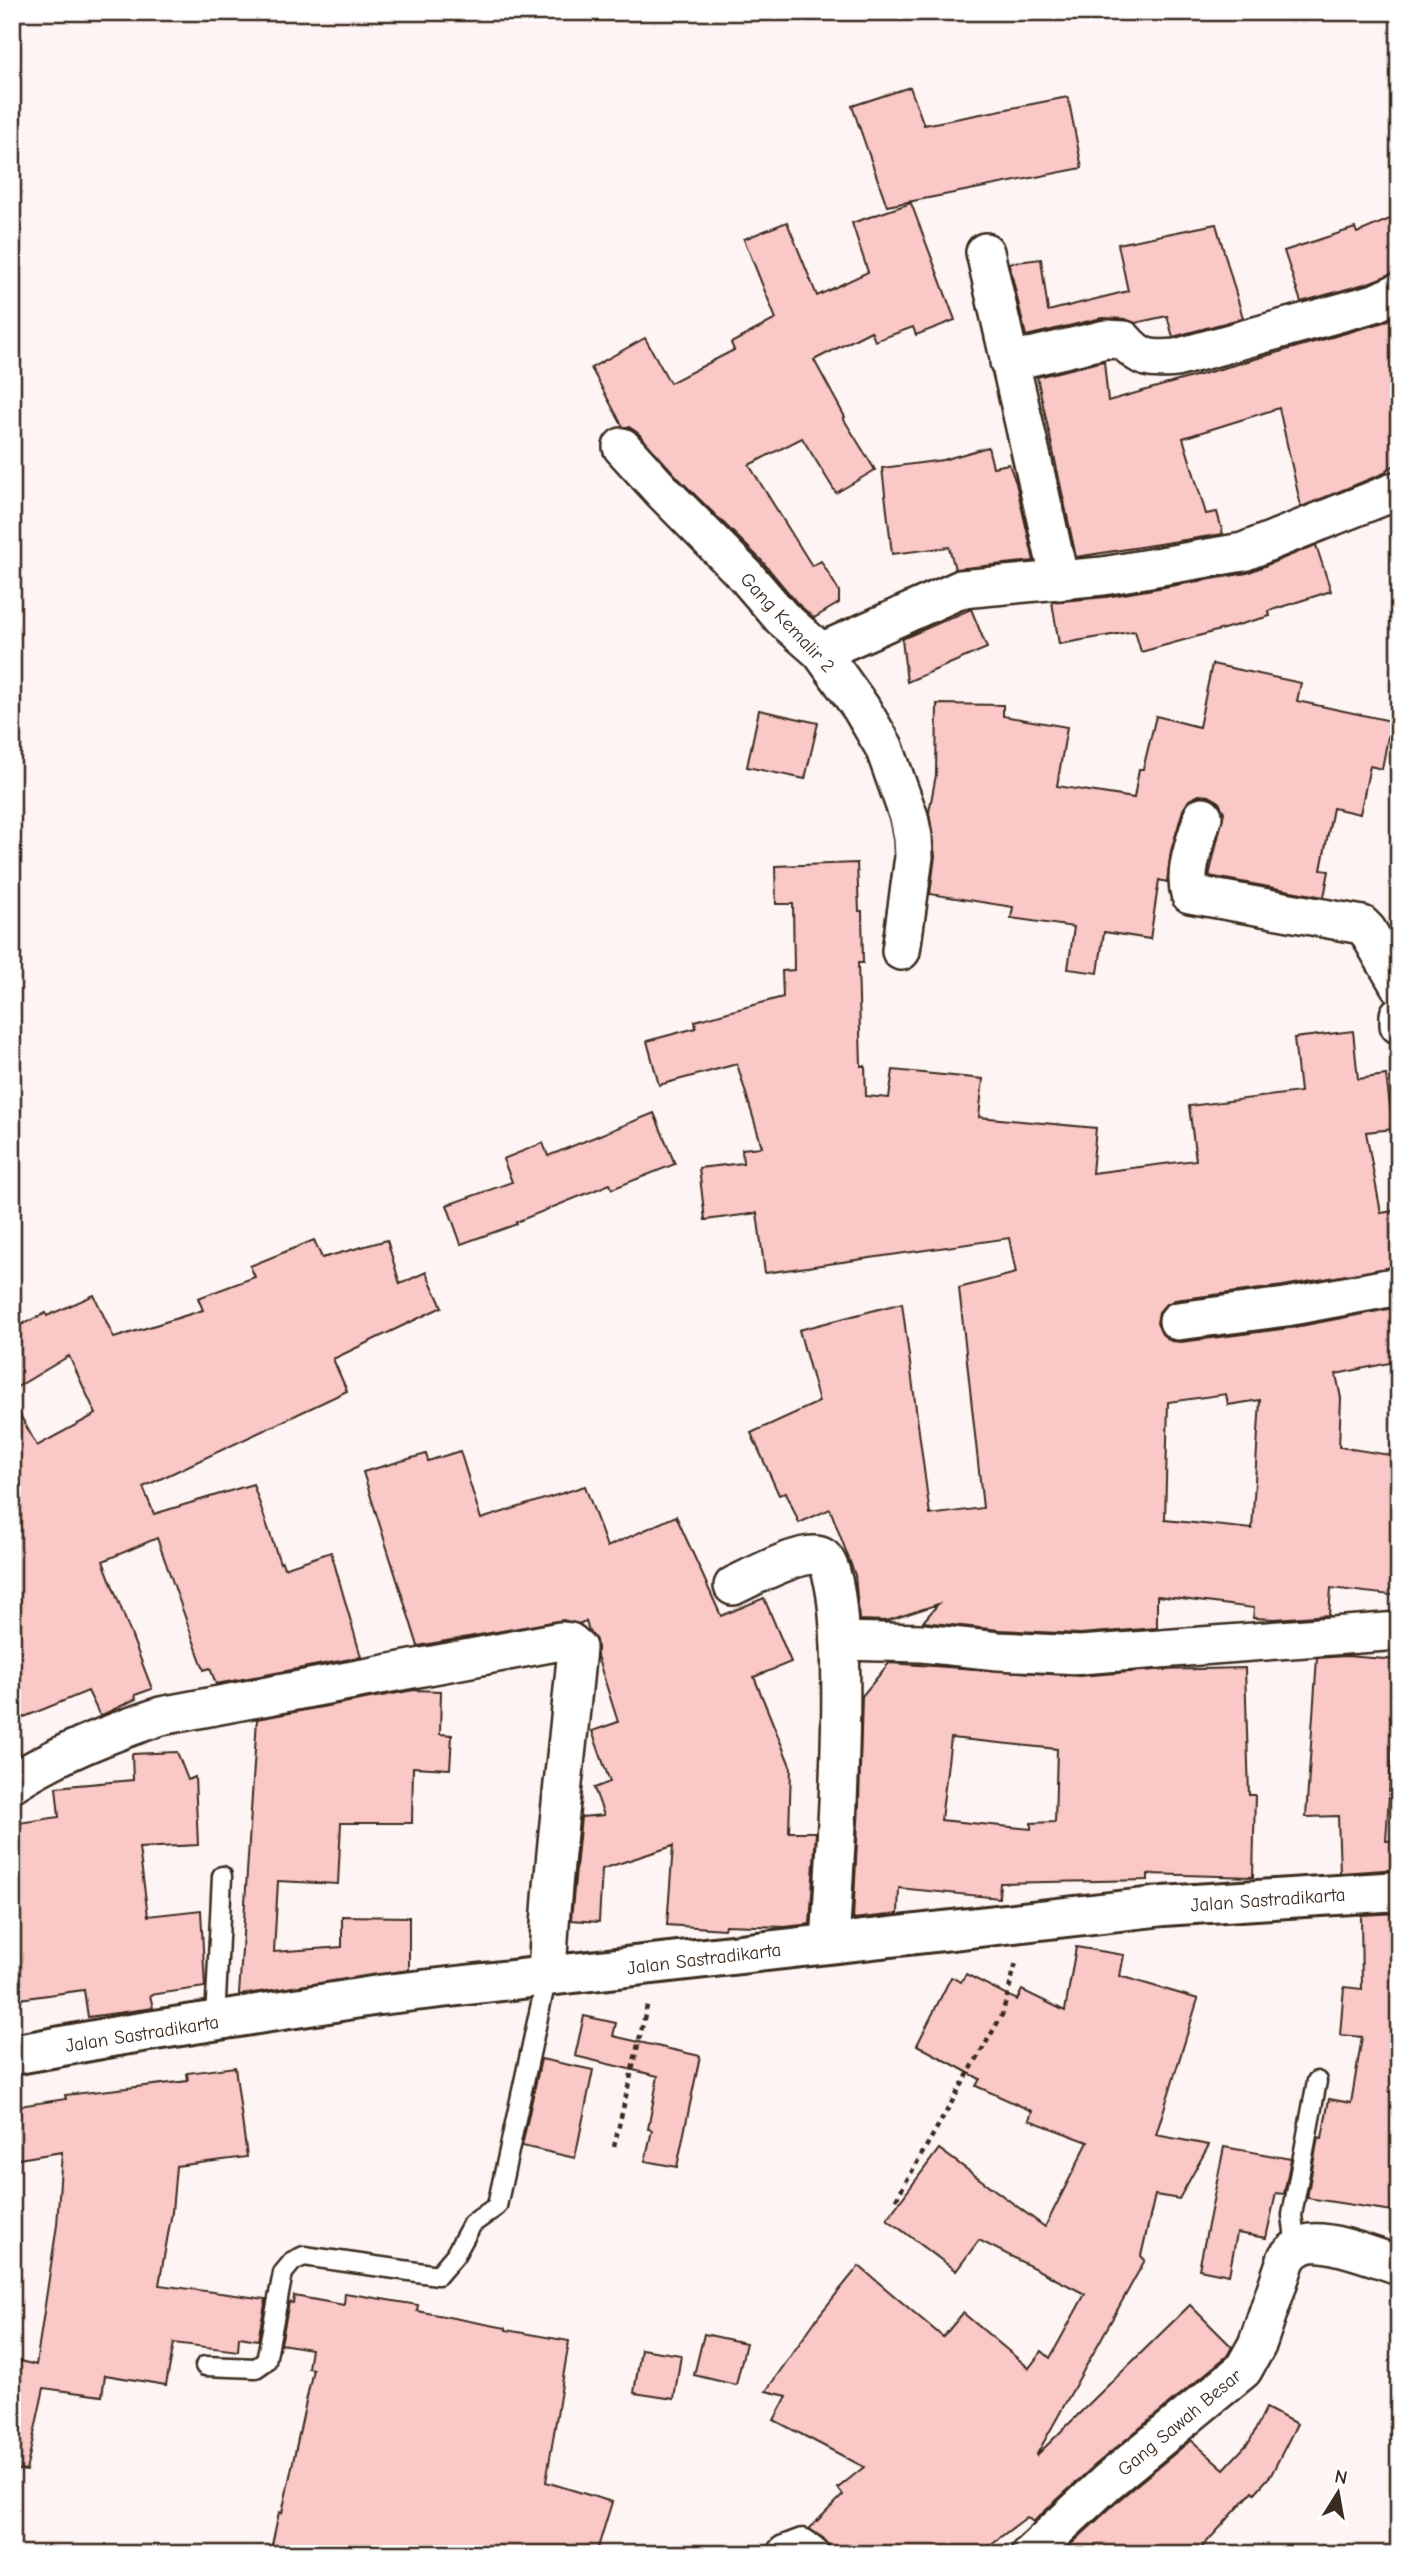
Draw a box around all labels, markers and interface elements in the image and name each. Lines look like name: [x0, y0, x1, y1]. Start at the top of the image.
street label: Gang Kemalir 2: [735, 568, 839, 677]
street label: Jalan Sastradikarta: [1190, 1884, 1346, 1916]
street label: Jalan Sastradikarta: [626, 1939, 782, 1979]
street label: Jalan Sastradikarta: [64, 2011, 220, 2057]
street label: Gang Sawah Besar: [1113, 2364, 1246, 2481]
north arrow: [1302, 2458, 1372, 2528]
text: N: [1333, 2465, 1349, 2489]

